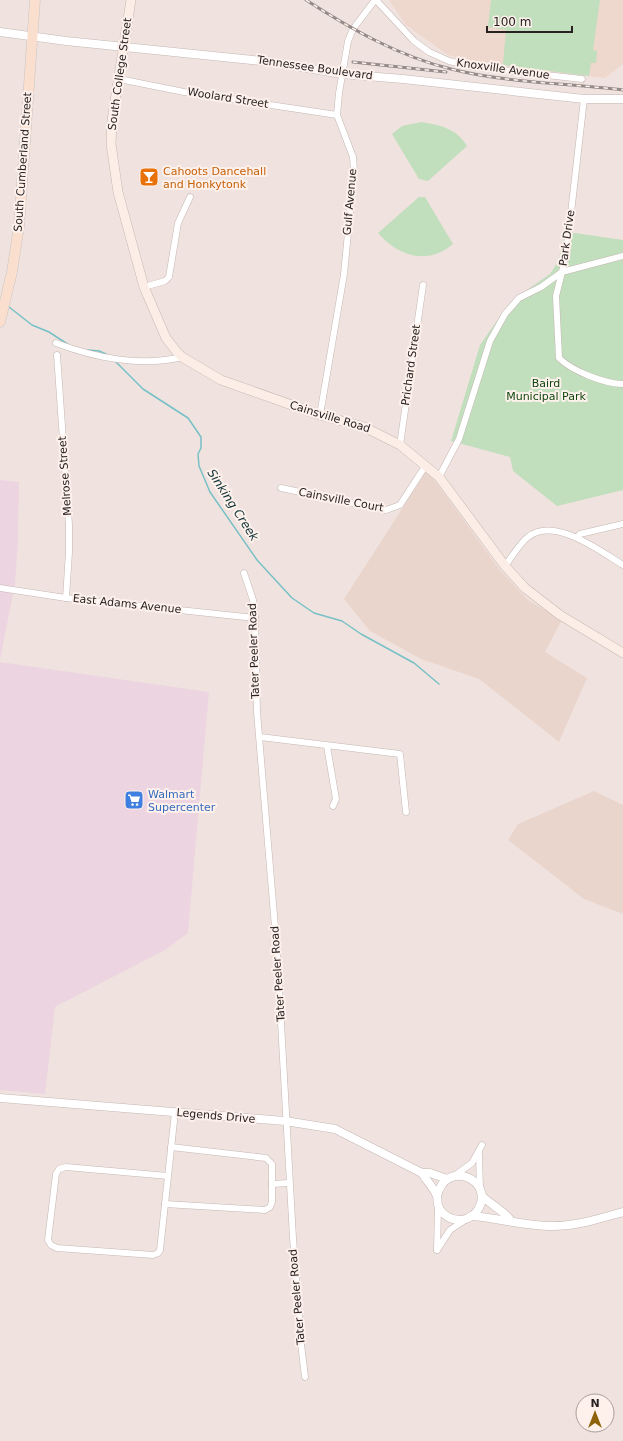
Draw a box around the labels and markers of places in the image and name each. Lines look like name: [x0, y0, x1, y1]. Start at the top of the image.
place label: Cahoots Dancehall and Honkytonk: [163, 165, 266, 191]
bar icon: Cahoots Dancehall and Honkytonk: [138, 166, 160, 188]
place label: Walmart Supercenter: [148, 788, 216, 814]
supermarket icon: Walmart Supercenter: [123, 789, 145, 811]

